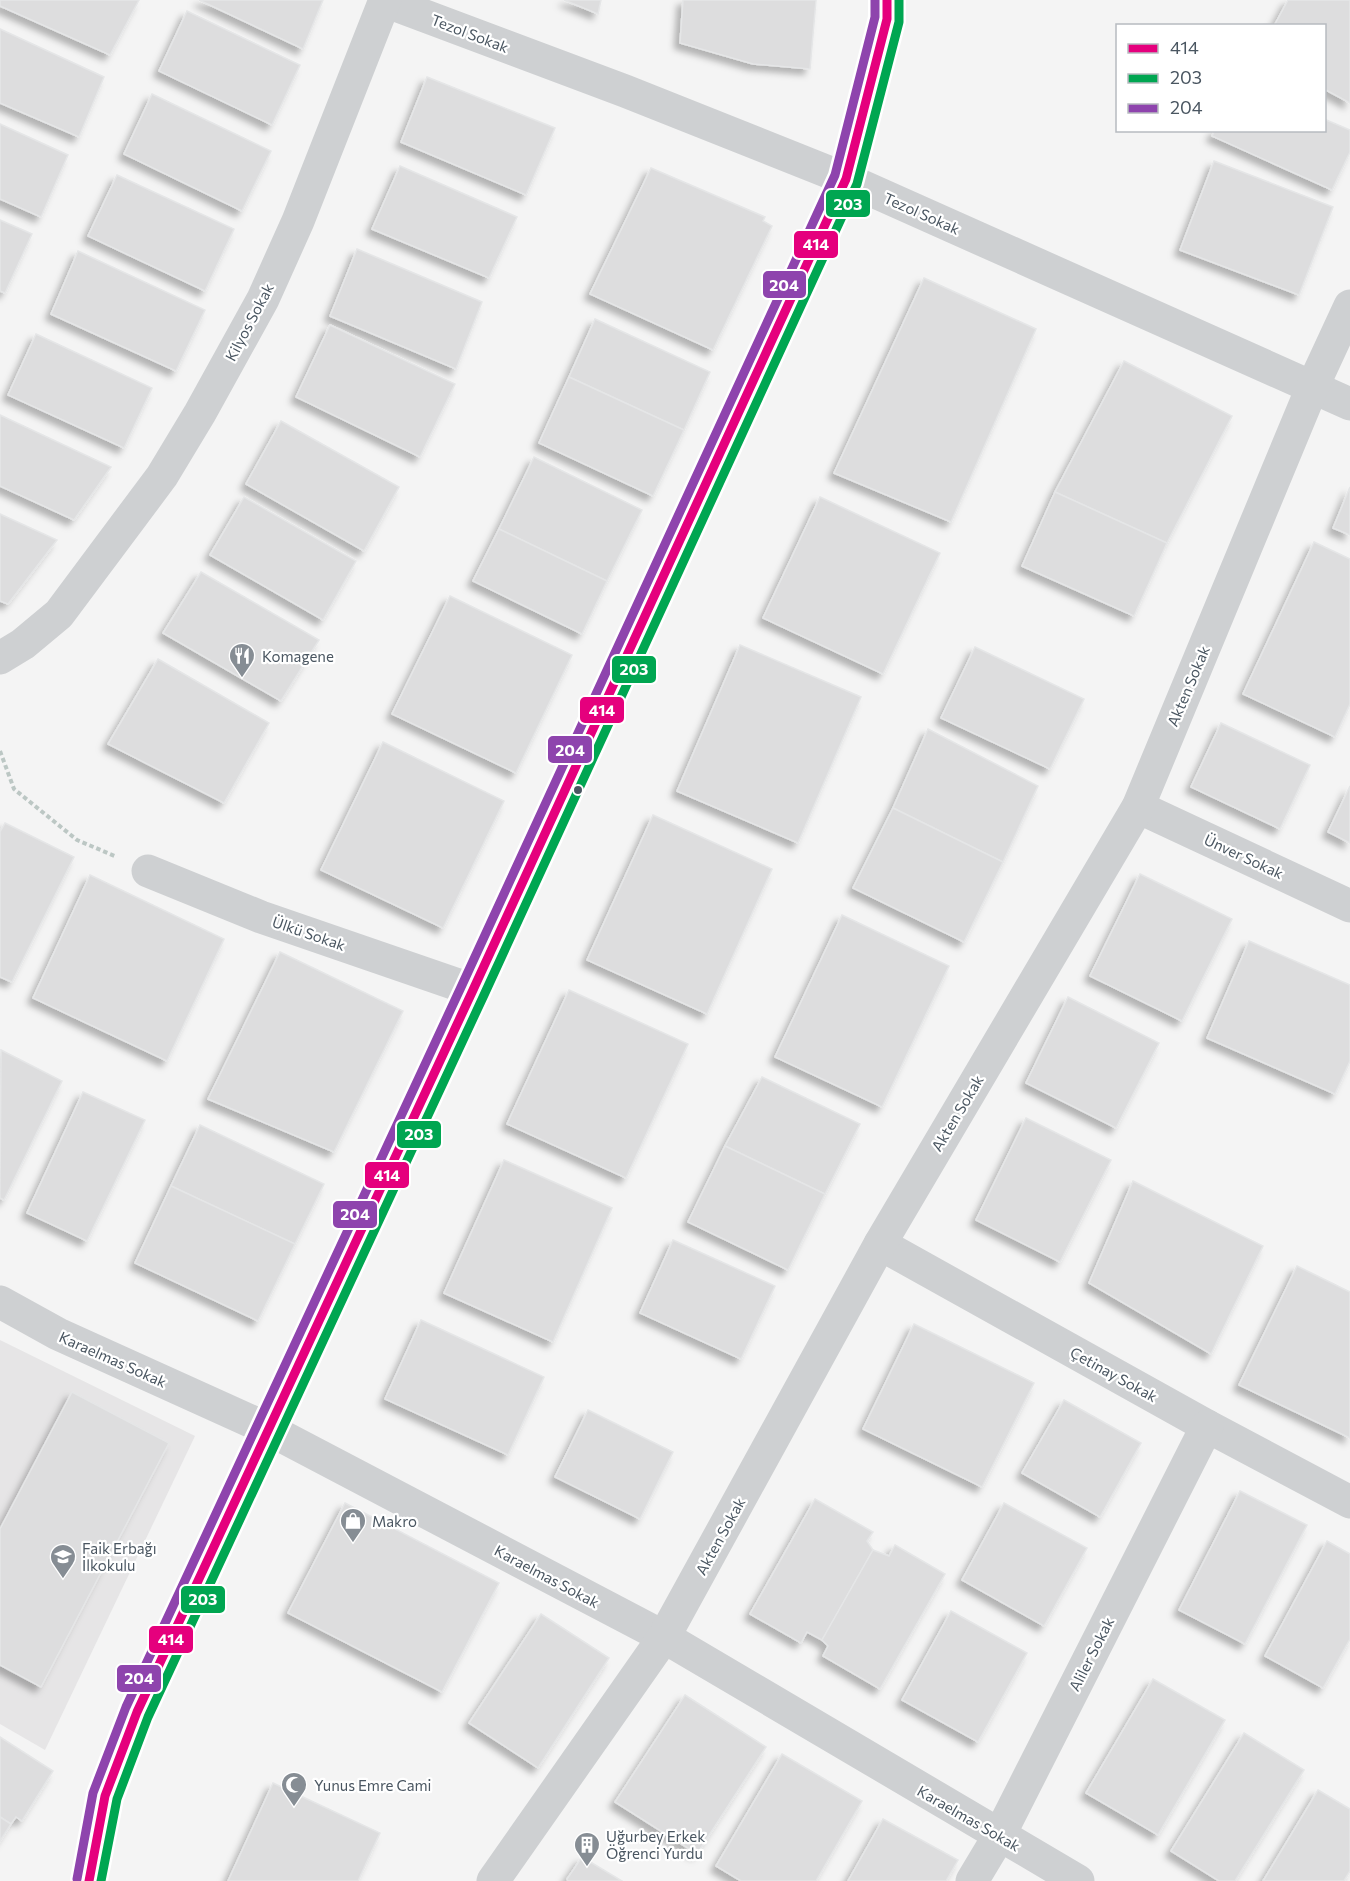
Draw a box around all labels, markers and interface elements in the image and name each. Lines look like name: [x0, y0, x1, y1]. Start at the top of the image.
street label: Tezol Sokak: [429, 10, 511, 56]
legend: [1116, 24, 1326, 132]
text: 414: [1170, 36, 1199, 58]
text: 203: [1170, 66, 1202, 88]
text: 204: [1170, 96, 1203, 118]
street label: Tezol Sokak: [881, 188, 963, 238]
line badge: 203: [825, 189, 871, 218]
text: 203: [834, 194, 862, 213]
line badge: 414: [793, 230, 839, 259]
text: 414: [803, 234, 829, 253]
line badge: 204: [762, 270, 807, 299]
text: 204: [769, 275, 799, 294]
street label: Kilyos Sokak: [221, 280, 277, 364]
restaurant icon: Komagene: [227, 641, 257, 679]
street label: Akten Sokak: [1163, 643, 1213, 729]
place label: Komagene: [262, 647, 334, 665]
line badge: 203: [611, 655, 657, 684]
text: 203: [620, 659, 648, 678]
line badge: 414: [579, 696, 625, 724]
text: 414: [589, 700, 615, 719]
line badge: 204: [547, 735, 593, 764]
text: 204: [555, 740, 585, 759]
unlabelled marker: [572, 784, 584, 796]
street label: Ünver Sokak: [1201, 830, 1287, 882]
street label: Ülkü Sokak: [270, 912, 348, 954]
street label: Akten Sokak: [927, 1072, 987, 1154]
line badge: 203: [396, 1120, 442, 1149]
text: 203: [405, 1124, 433, 1143]
line badge: 414: [364, 1161, 410, 1189]
text: 414: [374, 1165, 400, 1184]
line badge: 204: [332, 1200, 378, 1229]
text: 204: [340, 1204, 370, 1223]
street label: Karaelmas Sokak: [56, 1327, 170, 1391]
street label: Çetinay Sokak: [1067, 1343, 1161, 1405]
street label: Akten Sokak: [691, 1494, 749, 1578]
shop icon: Makro: [338, 1506, 368, 1544]
place label: Makro: [372, 1512, 417, 1530]
place label: Faik Erbağı İlkokulu: [82, 1539, 157, 1574]
street label: Karaelmas Sokak: [492, 1541, 602, 1611]
school or university icon: Faik Erbağı İlkokulu: [48, 1542, 78, 1580]
line badge: 203: [180, 1585, 226, 1614]
text: 203: [189, 1589, 217, 1608]
street label: Aliler Sokak: [1065, 1614, 1117, 1694]
line badge: 414: [148, 1625, 194, 1654]
text: 414: [158, 1629, 184, 1648]
line badge: 204: [116, 1664, 162, 1693]
text: 204: [124, 1668, 154, 1687]
mosque icon: Yunus Emre Cami: [279, 1770, 309, 1808]
place label: Yunus Emre Cami: [314, 1776, 431, 1794]
street label: Karaelmas Sokak: [914, 1781, 1024, 1855]
place label: Uğurbey Erkek Öğrenci Yurdu: [606, 1827, 705, 1862]
building icon: Uğurbey Erkek Öğrenci Yurdu: [572, 1830, 602, 1868]

